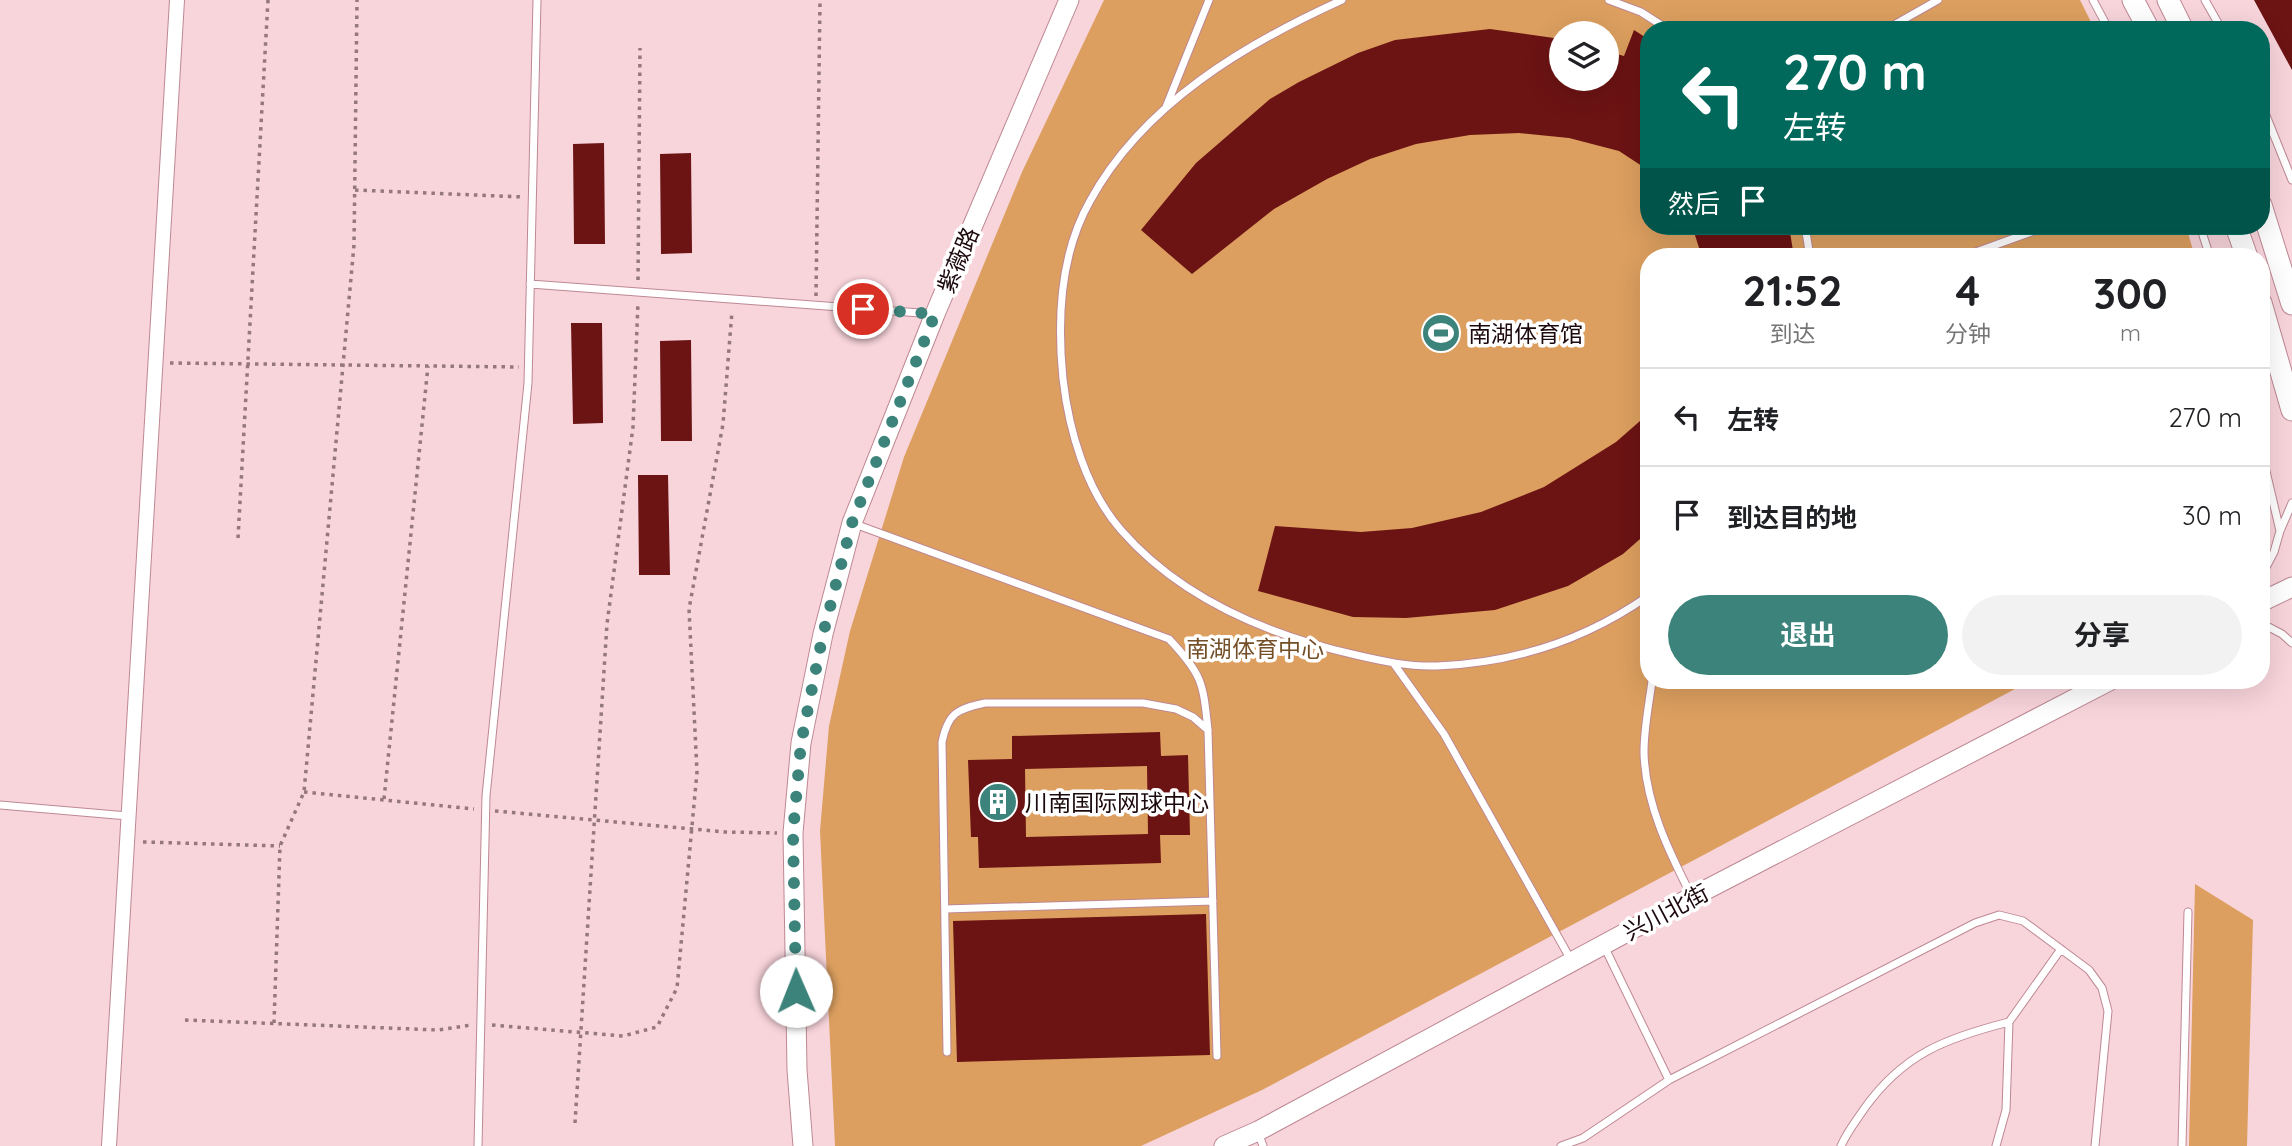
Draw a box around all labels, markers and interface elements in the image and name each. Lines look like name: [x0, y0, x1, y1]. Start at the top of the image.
map controls: [1549, 21, 1619, 91]
button: layers: [1549, 21, 1619, 91]
text: 270 m: [1783, 41, 1927, 102]
icon: left: [1668, 49, 1759, 140]
text: 左转: [1783, 107, 1847, 147]
icon: arrive: [1734, 182, 1772, 220]
text: 然后: [1668, 187, 1720, 220]
street label: 紫薇路: [931, 223, 985, 297]
text: 21:52: [1743, 264, 1842, 317]
text: 4: [1955, 264, 1980, 317]
text: 300: [2093, 267, 2167, 320]
pin: [833, 279, 893, 339]
icon: arrive: [844, 290, 882, 328]
sports icon: 南湖体育馆: [1420, 312, 1462, 354]
text: m: [2120, 318, 2141, 347]
place label: 南湖体育馆: [1468, 319, 1583, 348]
text: 到达: [1769, 319, 1815, 348]
text: 分钟: [1945, 319, 1991, 348]
icon: left: [1668, 398, 1706, 436]
text: 270 m: [2168, 401, 2242, 434]
text: 左转: [1727, 403, 1779, 436]
icon: arrive: [1668, 496, 1706, 534]
text: 30 m: [2182, 499, 2242, 532]
text: 到达目的地: [1727, 501, 1857, 534]
button: 退出: [1668, 595, 1948, 675]
button: 分享: [1962, 595, 2242, 675]
park label: 南湖体育中心: [1186, 634, 1324, 663]
building icon: 川南国际网球中心: [977, 781, 1019, 823]
place label: 川南国际网球中心: [1025, 788, 1209, 817]
street label: 兴川北街: [1619, 878, 1713, 946]
position arrow: [759, 954, 833, 1028]

